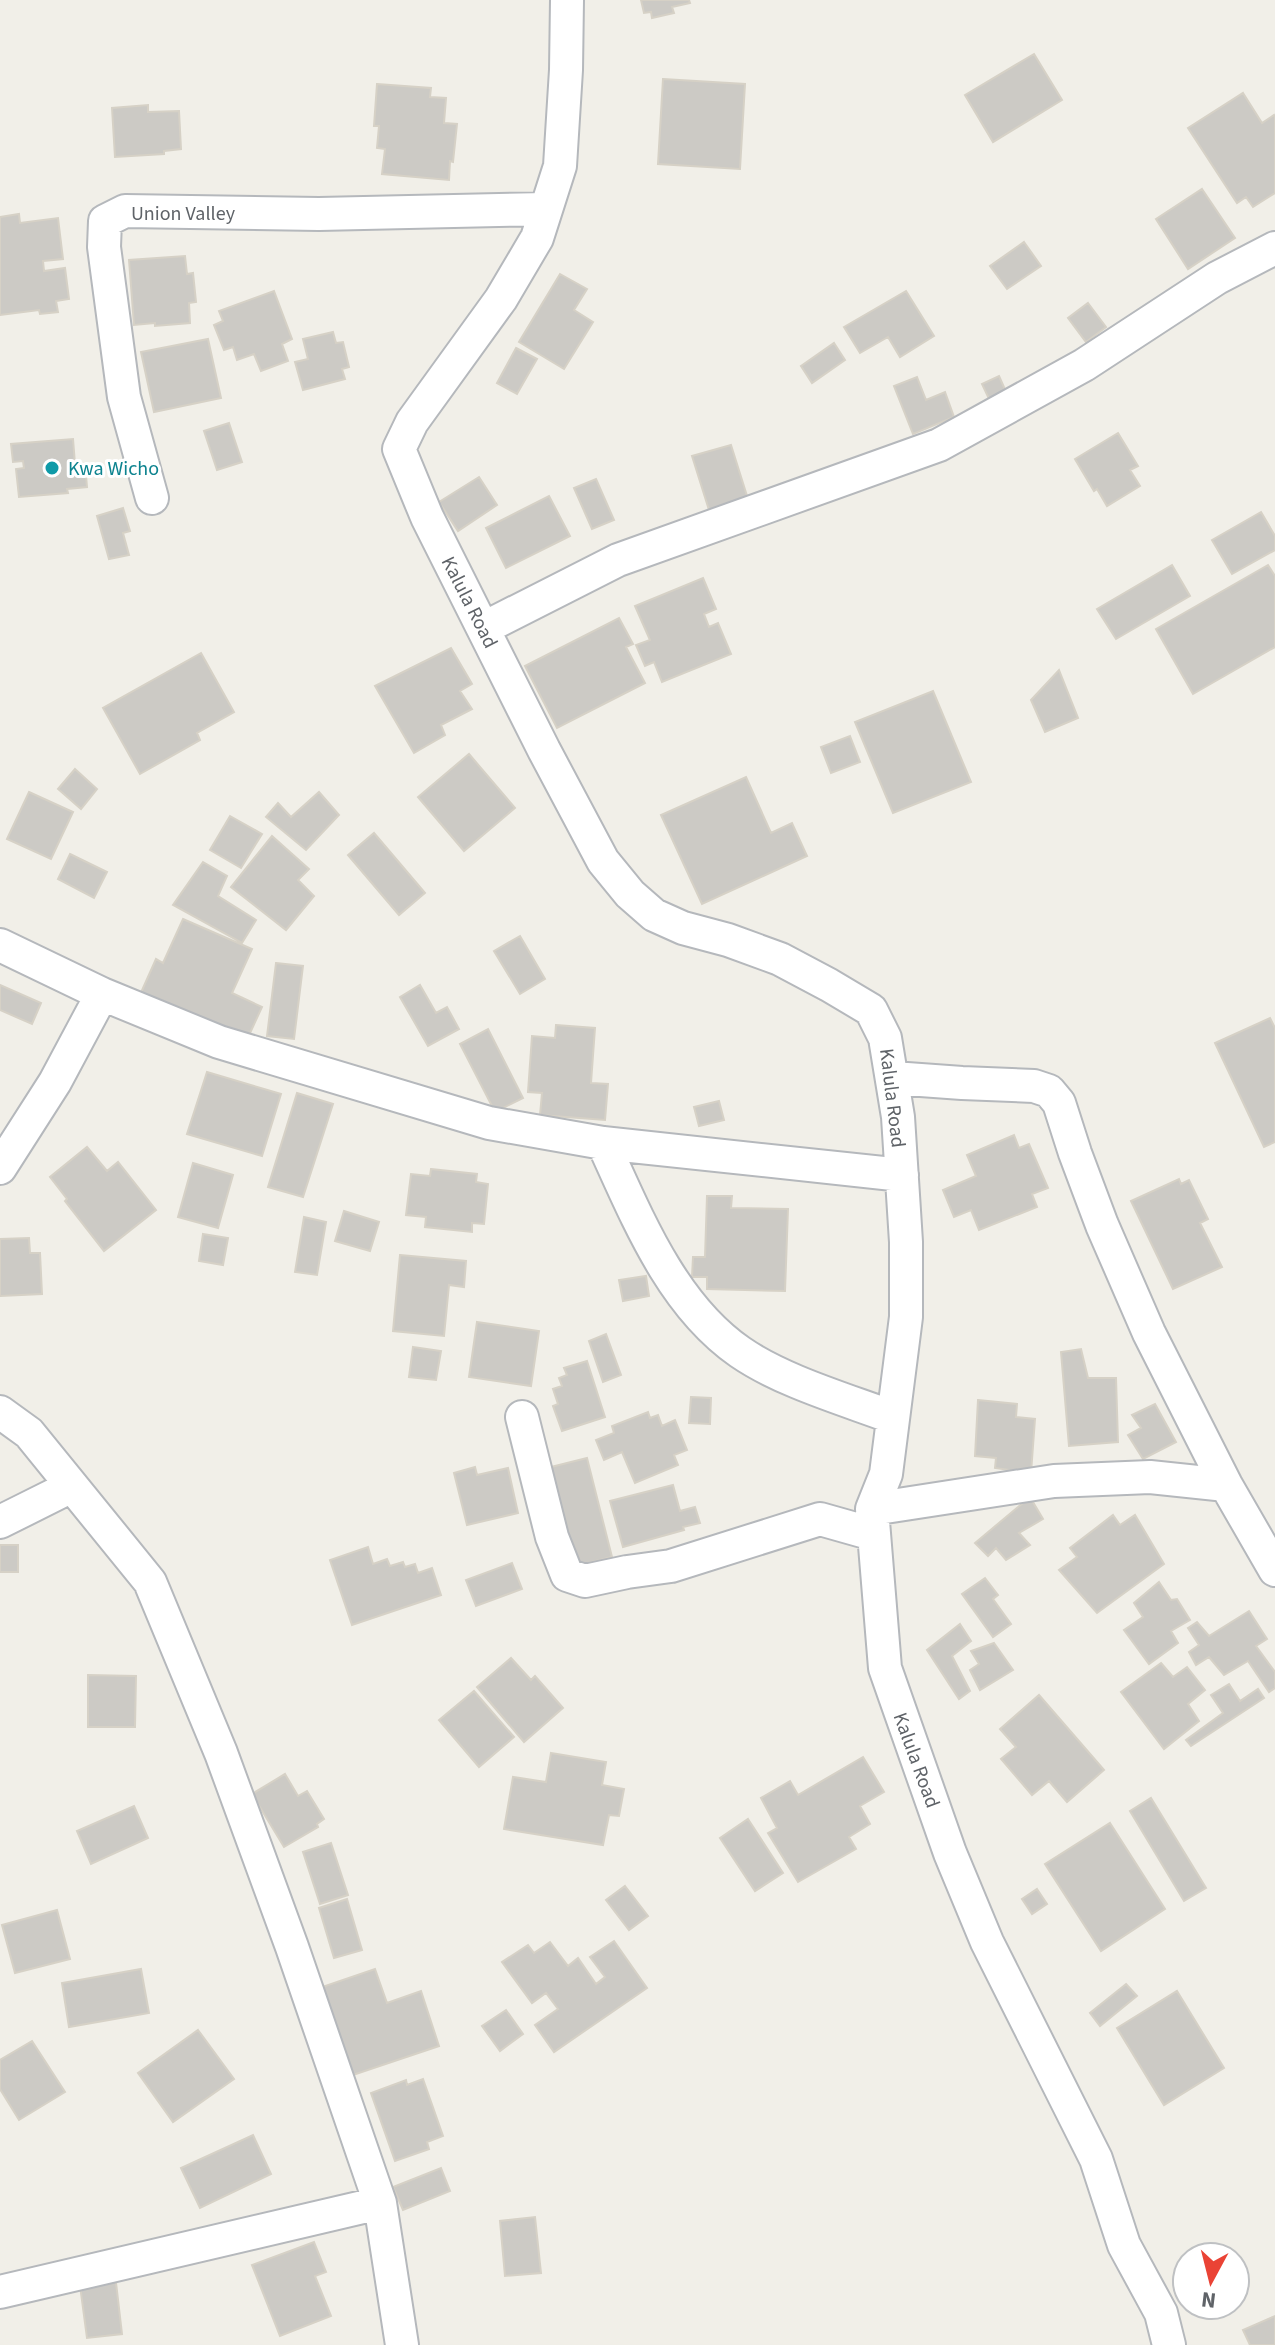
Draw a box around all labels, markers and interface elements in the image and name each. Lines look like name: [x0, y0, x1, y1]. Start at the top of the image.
street label: Union Valley: [131, 200, 236, 228]
place label: Kwa Wicho: [68, 455, 159, 483]
marker: Kwa Wicho: [43, 459, 61, 477]
street label: Kalula Road: [434, 552, 504, 653]
street label: Kalula Road: [872, 1047, 912, 1149]
street label: Kalula Road: [886, 1709, 946, 1812]
north arrow: [1171, 2241, 1251, 2321]
text: N: [1199, 2283, 1218, 2317]

